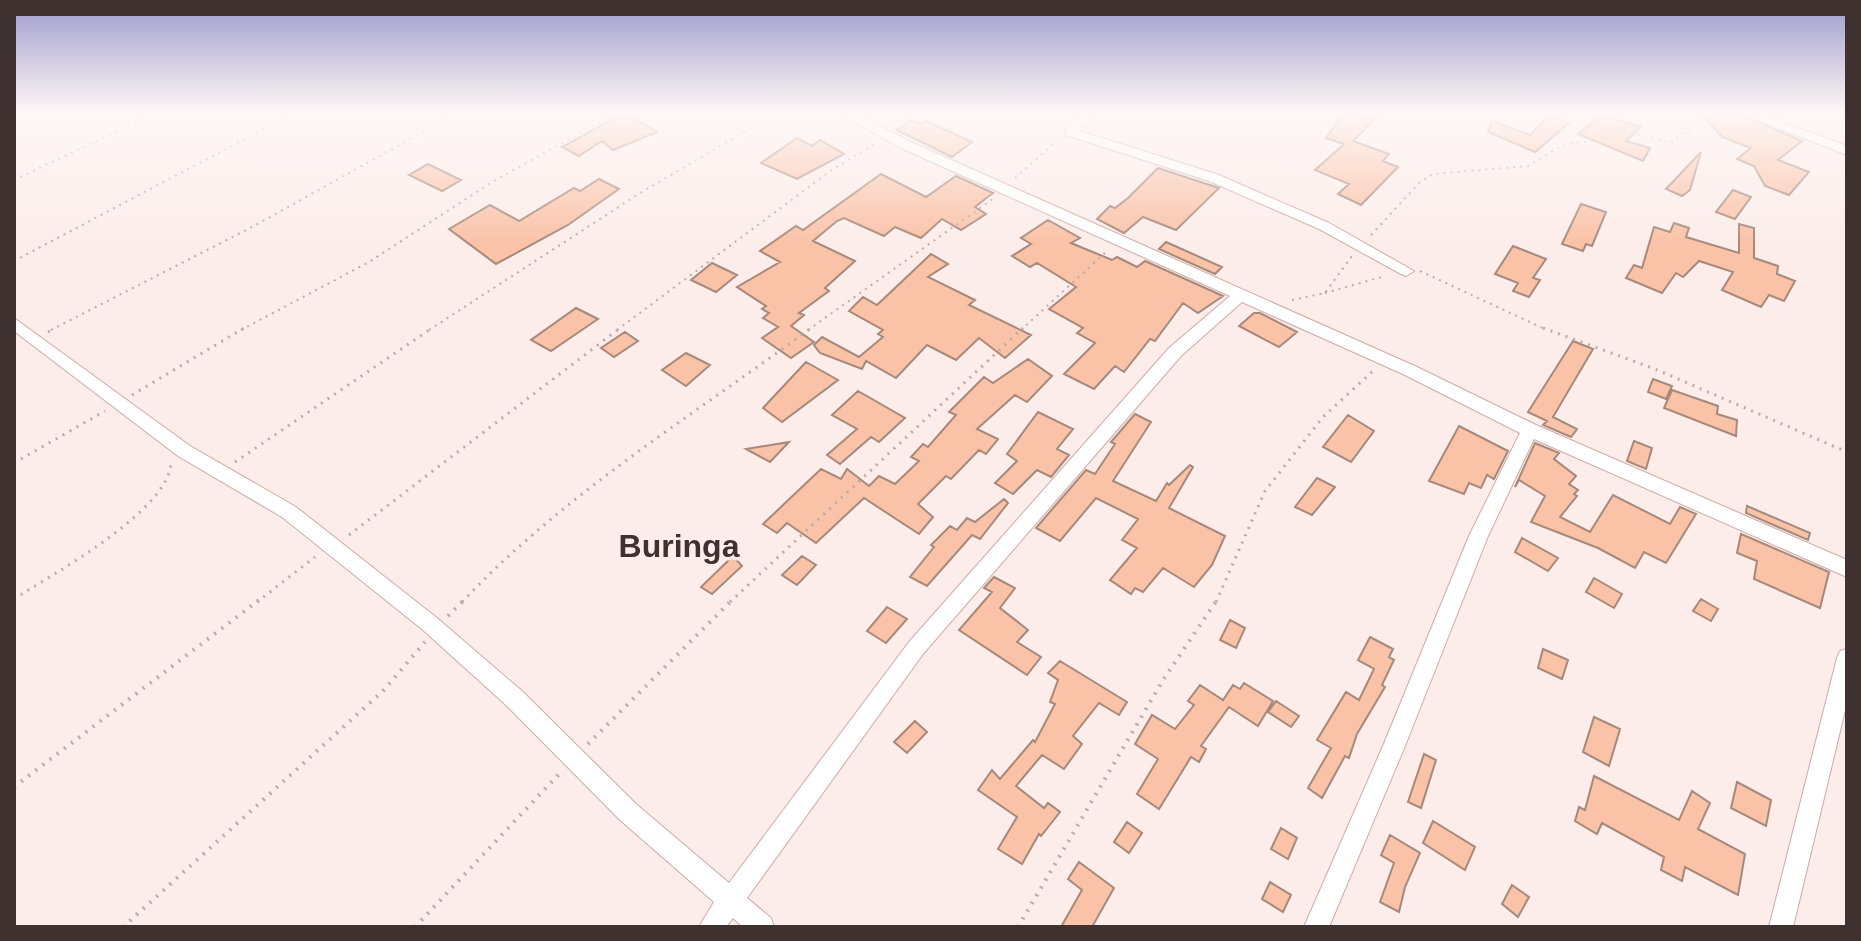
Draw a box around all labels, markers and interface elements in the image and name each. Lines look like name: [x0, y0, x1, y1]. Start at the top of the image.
district label: Buringa: [619, 528, 740, 564]

